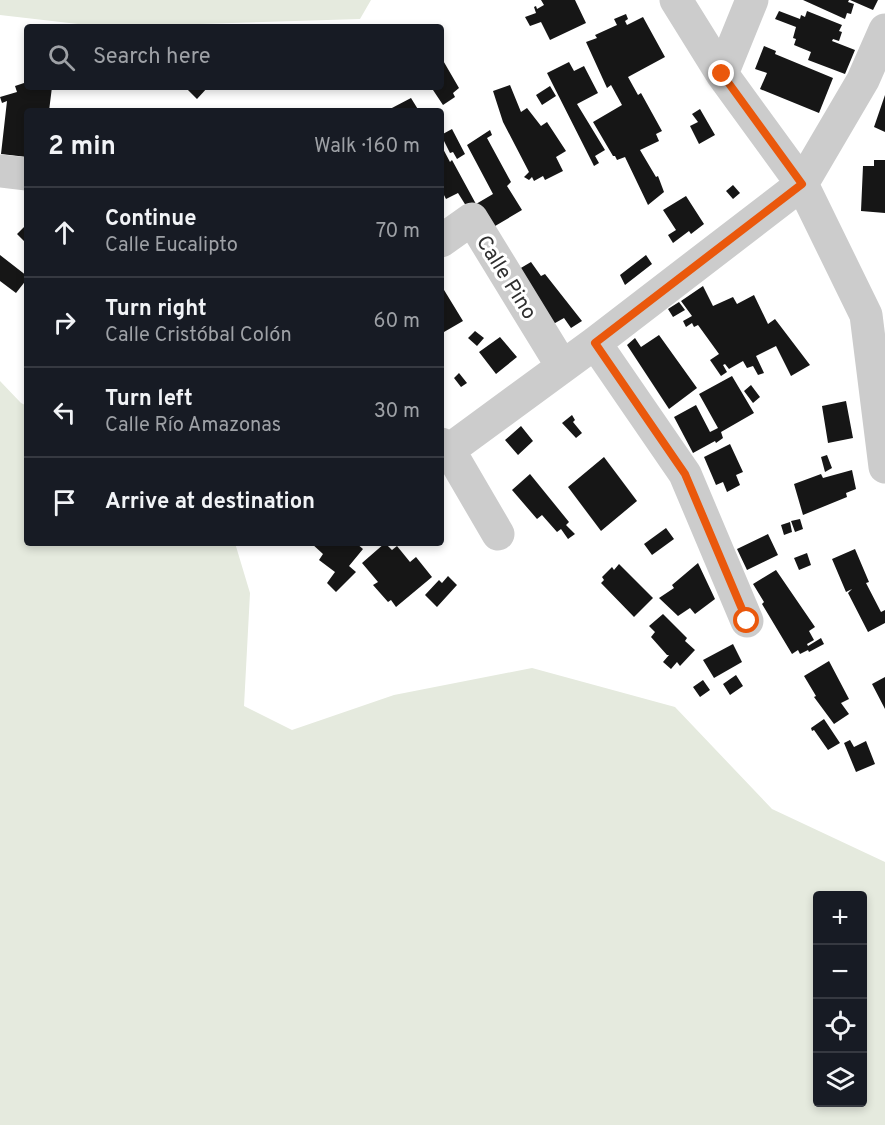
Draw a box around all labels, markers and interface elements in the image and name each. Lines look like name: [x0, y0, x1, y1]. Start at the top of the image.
search box: [24, 24, 444, 90]
icon: search: [45, 41, 78, 74]
text: Search here: [93, 44, 211, 71]
route end: [708, 60, 734, 86]
text: 2 min: [48, 131, 116, 164]
text: Walk · 160 m: [314, 134, 420, 160]
text: Continue: [105, 206, 196, 233]
icon: ahead: [48, 216, 81, 249]
text: 70 m: [376, 219, 420, 245]
street label: Calle Pino: [469, 231, 542, 325]
text: Calle Eucalipto: [105, 233, 238, 259]
text: Turn right: [105, 296, 207, 323]
icon: right: [48, 306, 81, 339]
text: 60 m: [374, 309, 420, 335]
text: Calle Cristóbal Colón: [105, 323, 292, 349]
text: Turn left: [105, 386, 193, 413]
icon: left: [48, 396, 81, 429]
text: 30 m: [374, 399, 420, 425]
text: Calle Río Amazonas: [105, 413, 281, 439]
icon: arrive: [48, 486, 81, 519]
text: Arrive at destination: [105, 489, 315, 516]
route start: [733, 607, 759, 633]
map controls: [813, 891, 867, 1107]
button: +: [813, 891, 867, 945]
button: −: [813, 945, 867, 999]
button: locate: [813, 999, 867, 1053]
button: layers: [813, 1053, 867, 1107]

